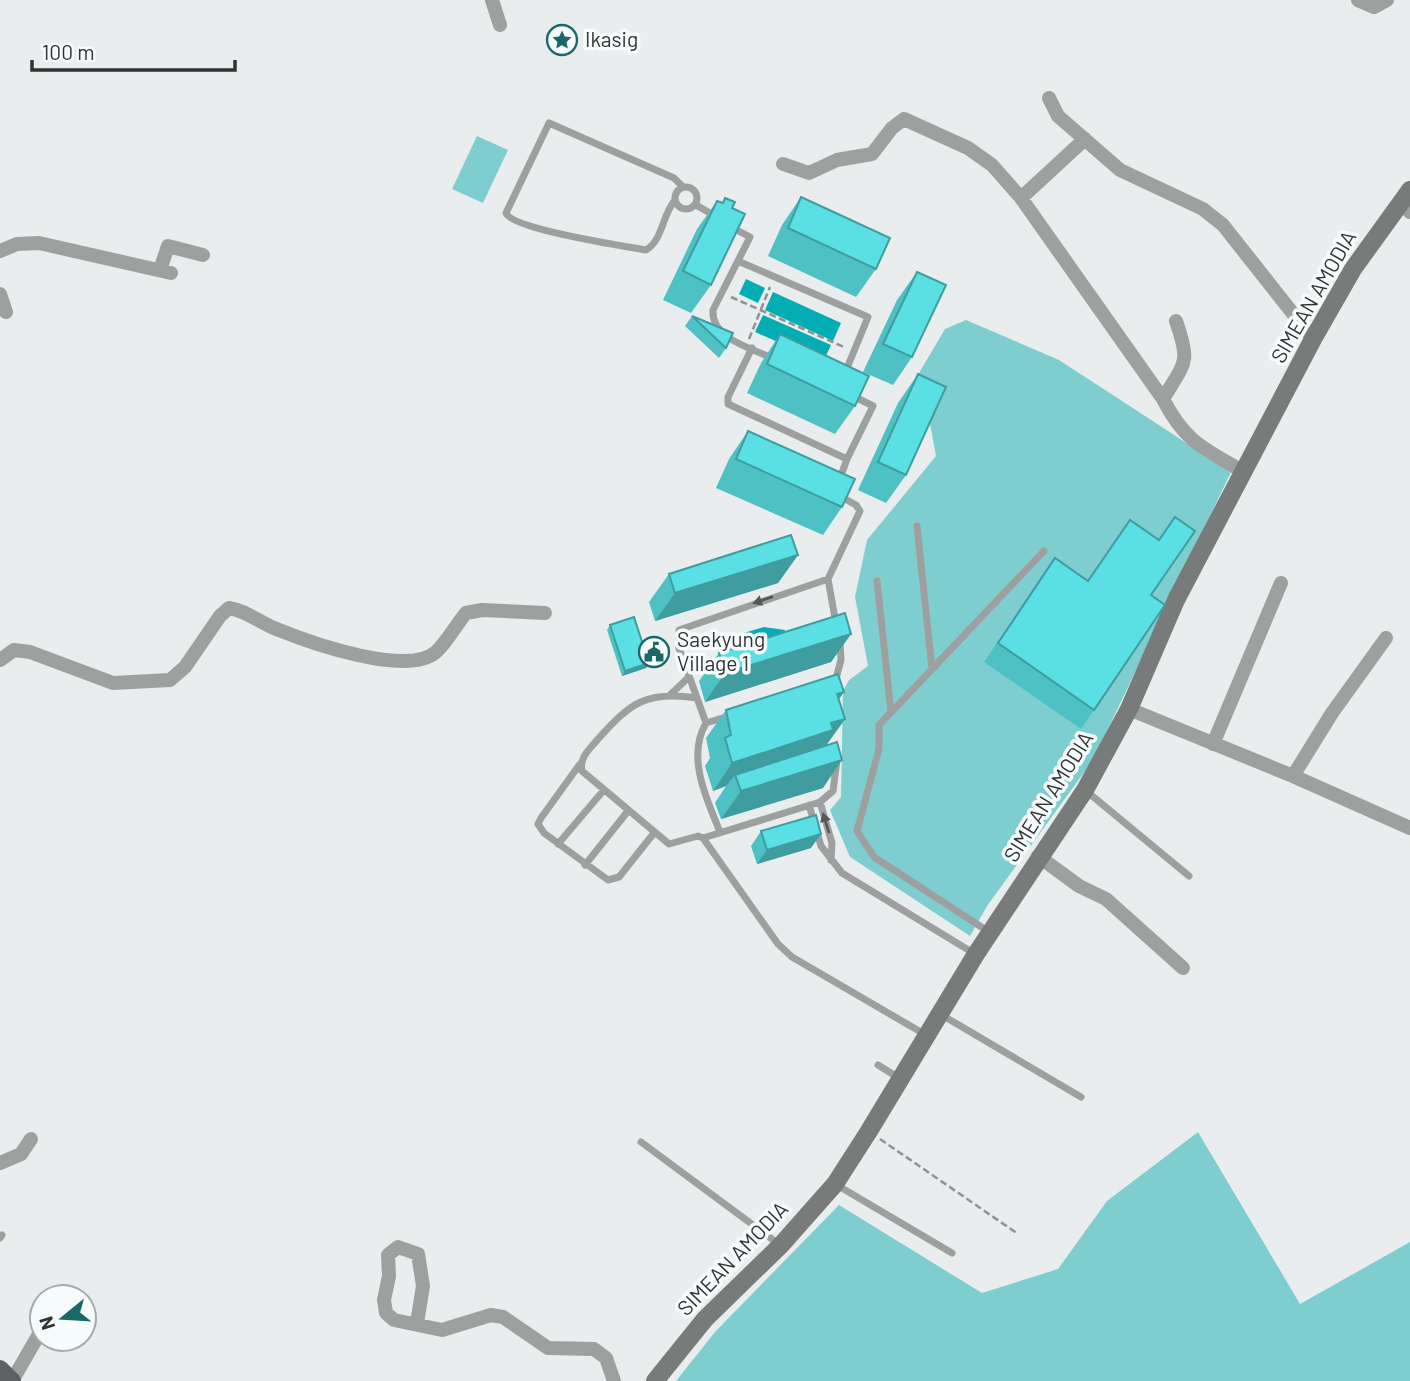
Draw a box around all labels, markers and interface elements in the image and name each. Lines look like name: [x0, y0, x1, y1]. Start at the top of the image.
place icon: Ikasig: [545, 23, 579, 57]
place label: Ikasig: [585, 26, 638, 51]
scale bar: [32, 28, 234, 72]
text: 100 m: [42, 39, 95, 64]
street label: SIMEAN AMODIA: [1265, 225, 1361, 367]
one-way arrow: [753, 595, 774, 606]
place label: Saekyung Village 1: [677, 626, 765, 675]
public building icon: Saekyung Village 1: [637, 635, 671, 669]
street label: SIMEAN AMODIA: [998, 726, 1098, 866]
one-way arrow: [820, 812, 831, 833]
street label: SIMEAN AMODIA: [671, 1196, 793, 1320]
north arrow: [28, 1283, 98, 1353]
text: N: [33, 1314, 59, 1333]

